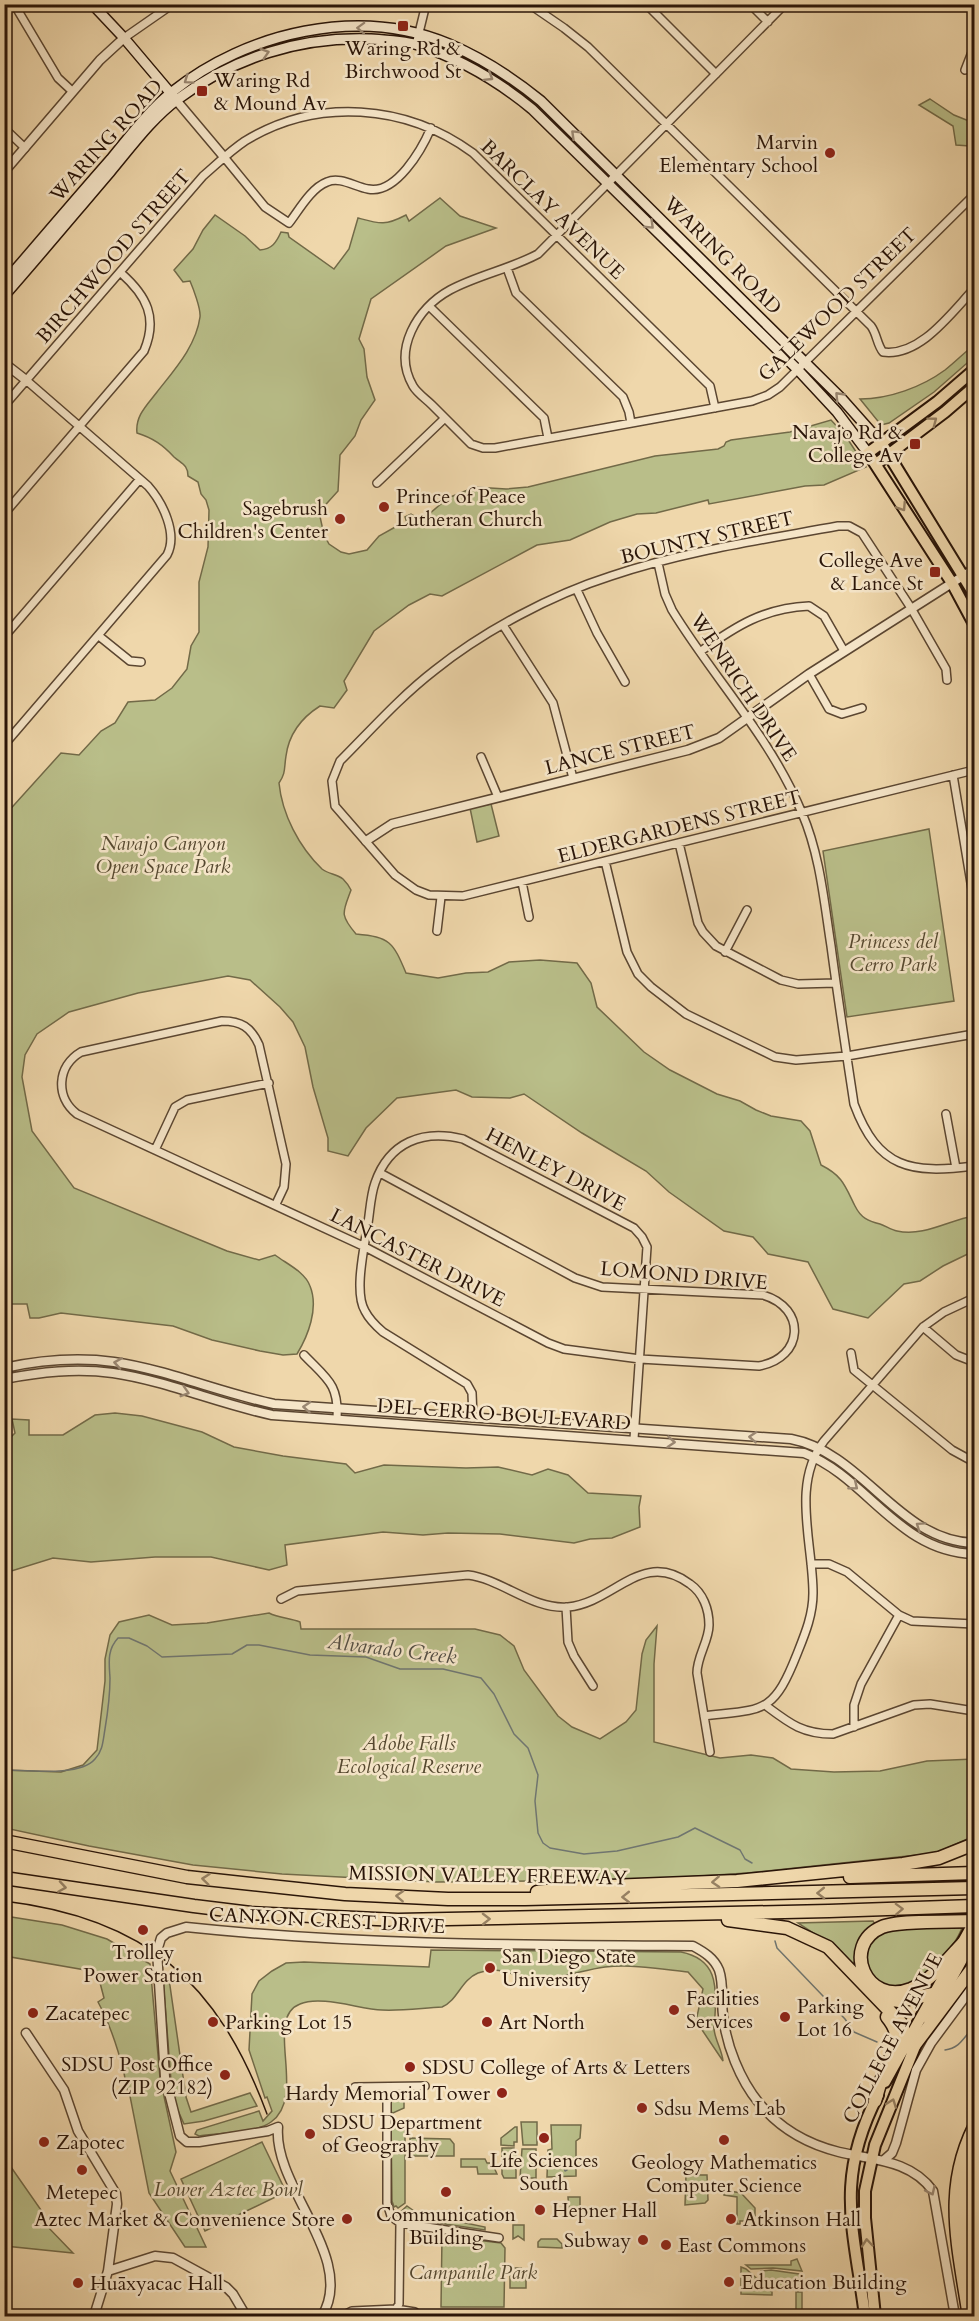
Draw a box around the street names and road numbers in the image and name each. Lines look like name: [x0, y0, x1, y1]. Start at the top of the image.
street label: WARING ROAD: [43, 73, 169, 208]
street label: BARCLAY AVENUE: [475, 133, 631, 285]
street label: BIRCHWOOD STREET: [30, 163, 197, 349]
street label: WARING ROAD: [657, 190, 788, 320]
street label: GALEWOOD STREET: [752, 221, 923, 387]
street label: BOUNTY STREET: [618, 504, 797, 571]
street label: WENRICH DRIVE: [683, 607, 803, 767]
street label: LANCE STREET: [542, 718, 699, 781]
street label: ELDERGARDENS STREET: [555, 783, 804, 870]
street label: HENLEY DRIVE: [481, 1121, 630, 1218]
street label: LANCASTER DRIVE: [326, 1202, 510, 1313]
street label: LOMOND DRIVE: [599, 1255, 769, 1296]
street label: DEL CERRO BOULEVARD: [376, 1392, 632, 1437]
street label: MISSION VALLEY FREEWAY: [348, 1860, 628, 1891]
street label: CANYON CREST DRIVE: [208, 1901, 446, 1940]
street label: COLLEGE AVENUE: [836, 1948, 949, 2128]

